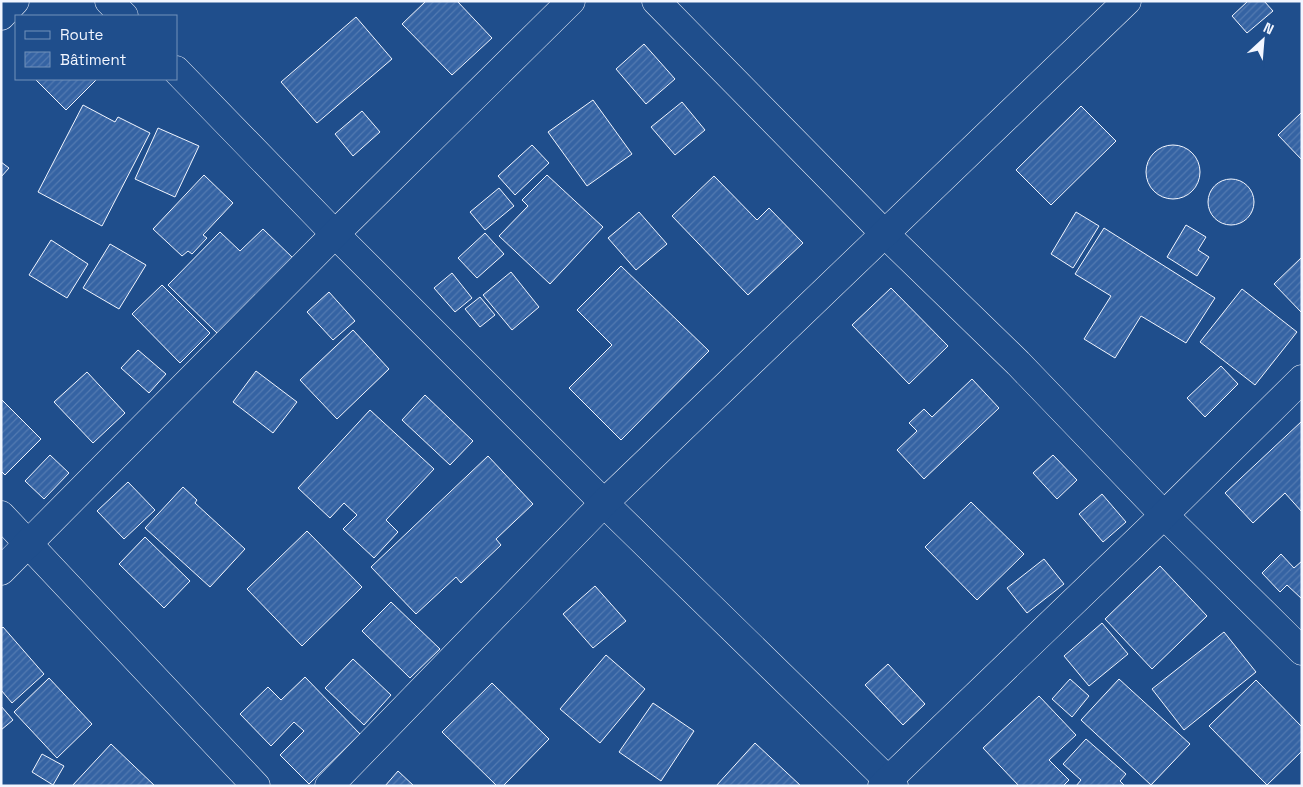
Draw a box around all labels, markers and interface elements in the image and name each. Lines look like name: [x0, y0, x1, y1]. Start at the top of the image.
legend: [15, 15, 178, 80]
north arrow: [1238, 15, 1288, 65]
text: N: [1261, 18, 1277, 38]
text: Route: [60, 25, 104, 44]
text: Bâtiment: [60, 50, 126, 69]

